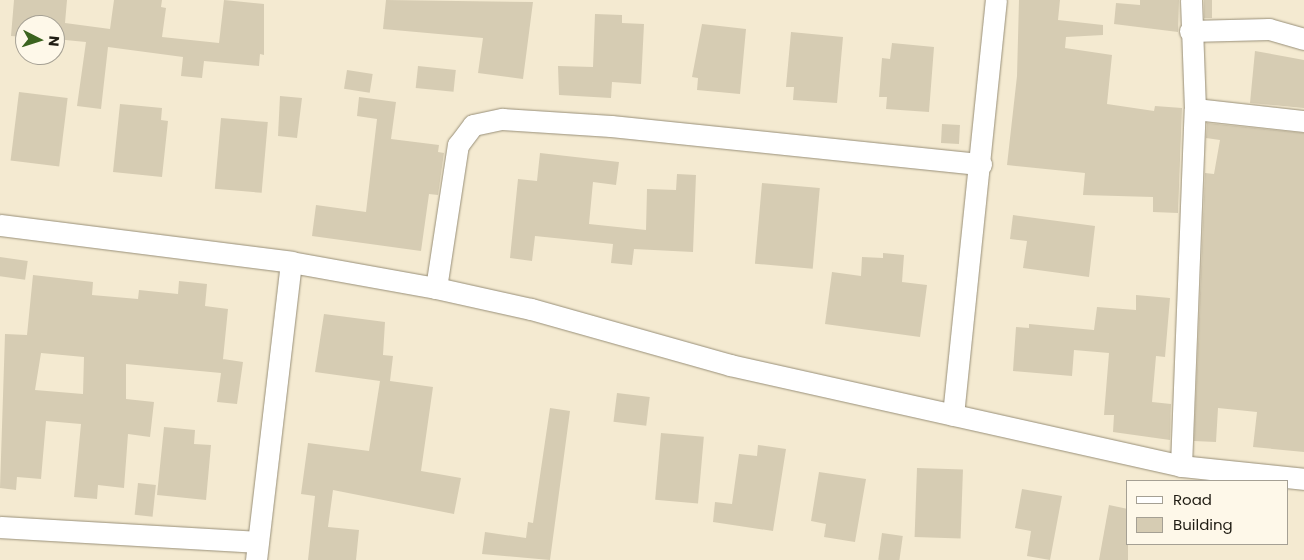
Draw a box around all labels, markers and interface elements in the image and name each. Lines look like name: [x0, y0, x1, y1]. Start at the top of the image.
north arrow: [15, 15, 65, 65]
text: N: [44, 35, 64, 47]
legend: [1126, 480, 1289, 545]
text: Road: [1173, 489, 1212, 510]
text: Building: [1173, 514, 1233, 535]

